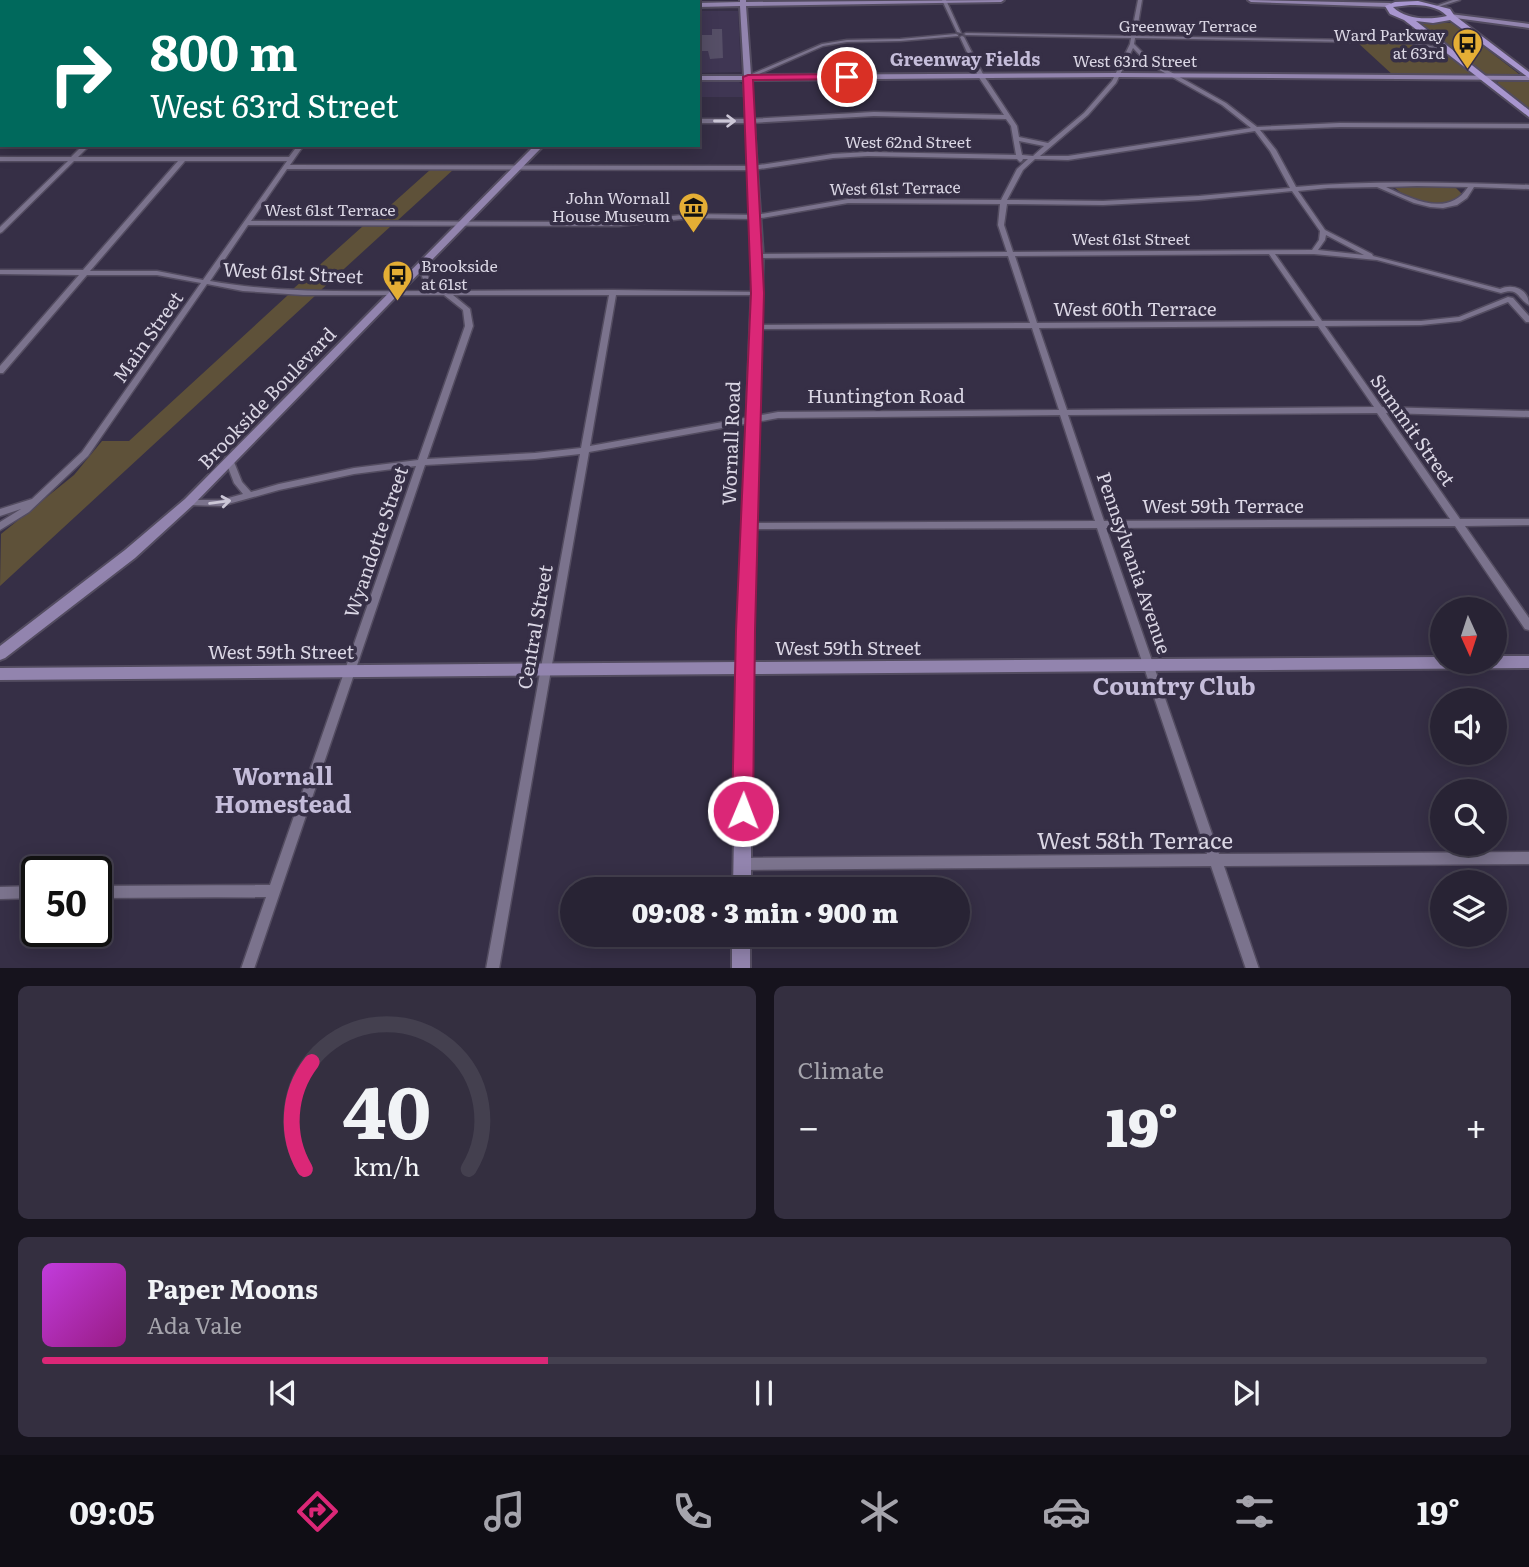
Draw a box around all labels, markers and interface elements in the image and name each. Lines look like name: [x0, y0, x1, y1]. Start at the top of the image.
text: 800 m: [150, 13, 298, 86]
street label: Greenway Terrace: [1119, 13, 1257, 37]
place label: Ward Parkway at 63rd: [1333, 22, 1446, 64]
bus stop icon: Ward Parkway at 63rd: [1451, 27, 1485, 71]
icon: right: [35, 28, 126, 119]
district label: Greenway Fields: [890, 45, 1040, 72]
pin: [817, 47, 877, 107]
street label: West 63rd Street: [1073, 48, 1198, 72]
icon: arrive: [828, 58, 866, 96]
text: West 63rd Street: [150, 80, 399, 128]
one-way arrow: [713, 114, 736, 128]
street label: West 62nd Street: [845, 129, 972, 153]
street label: West 61st Terrace: [829, 174, 961, 200]
place label: John Wornall House Museum: [552, 185, 670, 227]
museum icon: John Wornall House Museum: [676, 190, 710, 234]
street label: West 61st Terrace: [264, 197, 396, 221]
street label: West 61st Street: [1072, 226, 1191, 250]
place label: Brookside at 61st: [421, 253, 498, 295]
street label: West 61st Street: [222, 254, 364, 290]
bus stop icon: Brookside at 61st: [381, 258, 415, 302]
street label: Main Street: [105, 285, 189, 388]
street label: West 60th Terrace: [1053, 294, 1217, 322]
street label: Brookside Boulevard: [191, 320, 342, 475]
street label: Summit Street: [1365, 368, 1463, 492]
street label: Wornall Road: [714, 380, 746, 506]
street label: Huntington Road: [807, 381, 965, 409]
street label: Wyandotte Street: [336, 462, 414, 621]
street label: Pennsylvania Avenue: [1091, 468, 1179, 658]
street label: West 59th Terrace: [1142, 491, 1304, 519]
one-way arrow: [208, 496, 231, 509]
street label: Central Street: [509, 562, 559, 691]
north arrow: [1430, 597, 1507, 674]
map controls: [1430, 597, 1507, 947]
street label: West 59th Street: [775, 633, 922, 661]
street label: West 59th Street: [208, 637, 355, 665]
district label: Country Club: [1092, 667, 1256, 702]
button: sound: [1430, 688, 1507, 765]
district label: Wornall Homestead: [214, 757, 352, 820]
position arrow: [706, 774, 780, 848]
button: search: [1430, 779, 1507, 856]
street label: West 58th Terrace: [1037, 822, 1233, 856]
speed limit sign: 50: [21, 856, 112, 947]
button: layers: [1430, 870, 1507, 947]
text: 09:08 · 3 min · 900 m: [632, 892, 898, 931]
text: Climate: [798, 1052, 884, 1086]
text: 40: [342, 1053, 431, 1161]
text: 19°: [1106, 1086, 1178, 1163]
text: −: [798, 1096, 820, 1153]
text: +: [1465, 1096, 1487, 1153]
text: km/h: [353, 1146, 420, 1183]
text: Paper Moons: [147, 1268, 318, 1307]
text: Ada Vale: [147, 1307, 242, 1341]
icon: previous: [264, 1374, 302, 1412]
icon: pause: [745, 1374, 783, 1412]
icon: next: [1227, 1374, 1265, 1412]
text: 09:05: [69, 1487, 155, 1535]
icon: directions: [293, 1487, 342, 1536]
icon: music: [480, 1487, 529, 1536]
icon: phone: [668, 1487, 717, 1536]
icon: climate: [855, 1487, 904, 1536]
icon: car: [1042, 1487, 1091, 1536]
icon: filters: [1230, 1487, 1279, 1536]
text: 19°: [1417, 1487, 1460, 1535]

